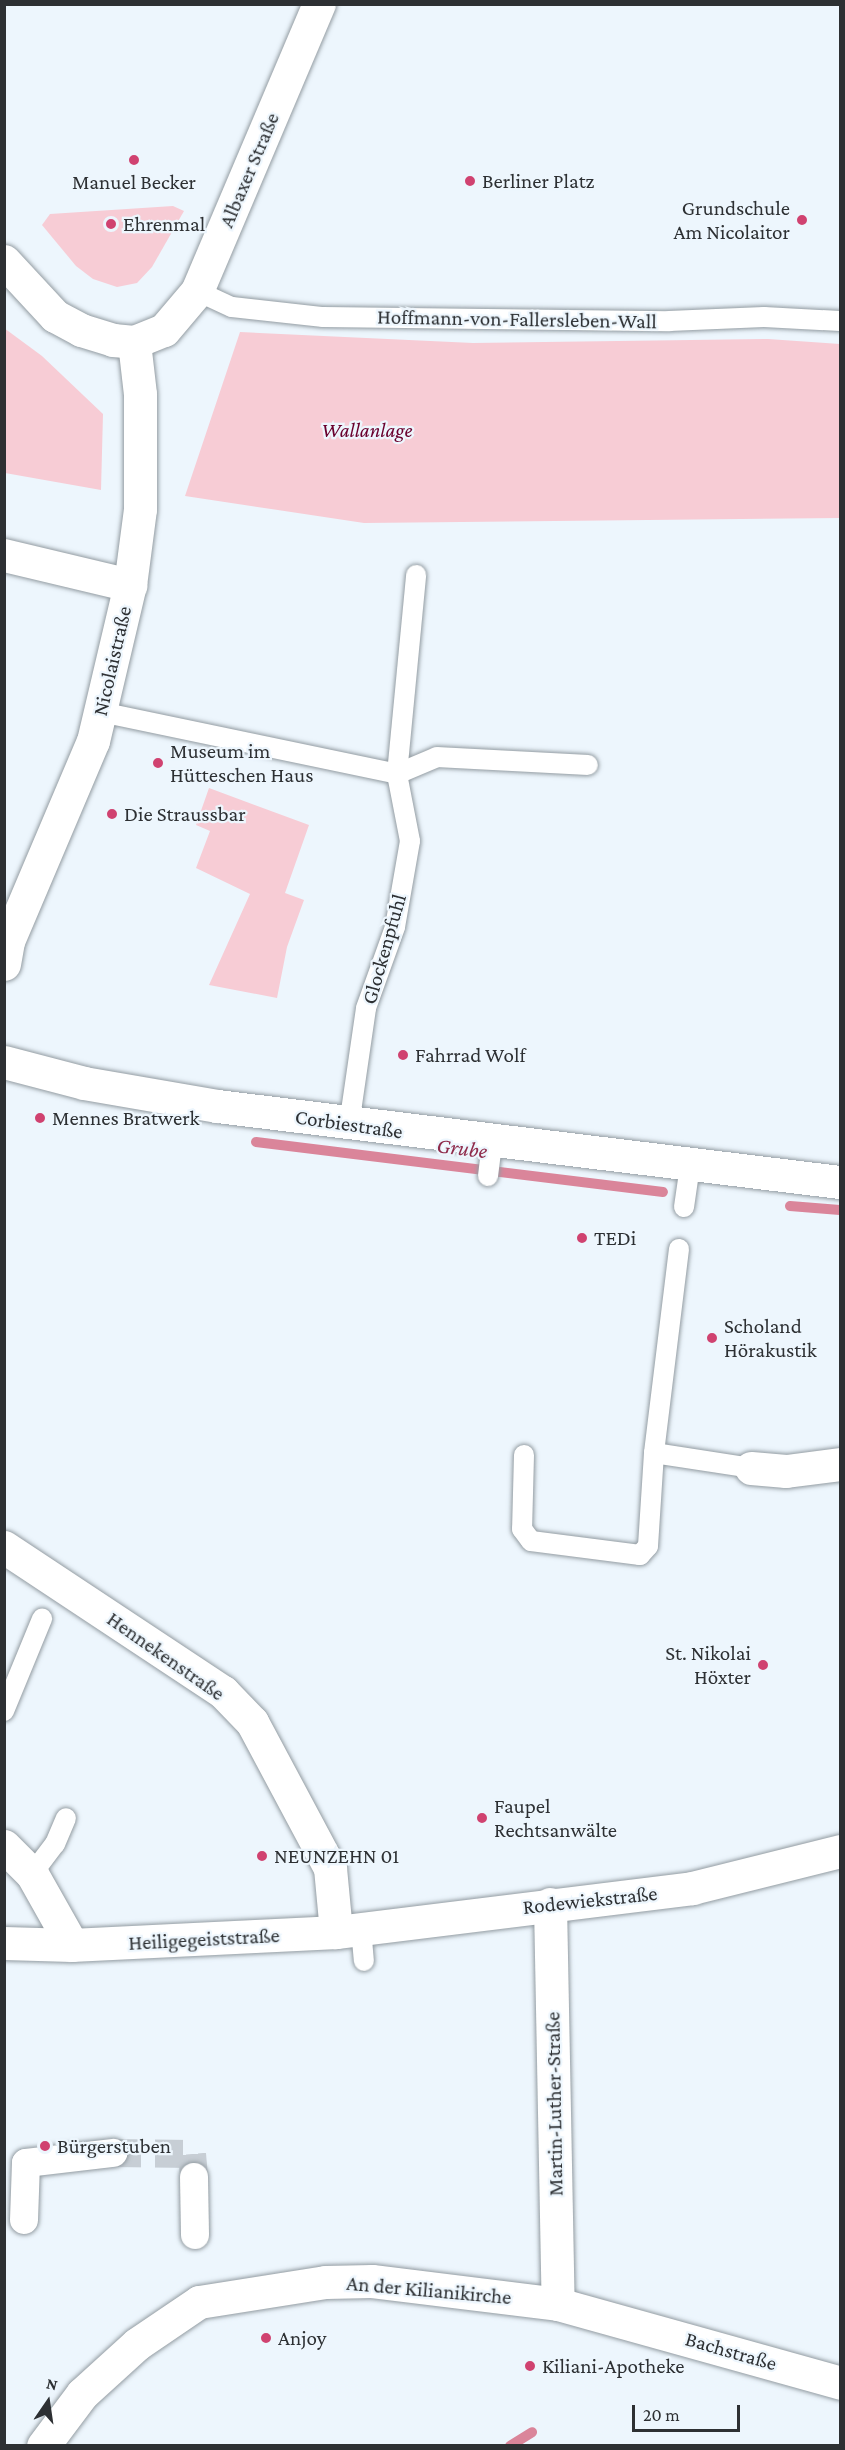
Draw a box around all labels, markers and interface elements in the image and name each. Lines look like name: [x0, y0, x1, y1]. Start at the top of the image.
street label: Albaxer Straße: [213, 109, 285, 231]
marker: Manuel Becker: [127, 153, 141, 167]
place label: Berliner Platz: [482, 168, 594, 194]
place label: Manuel Becker: [72, 169, 196, 195]
marker: Berliner Platz: [463, 174, 477, 188]
place label: Grundschule Am Nicolaitor: [673, 195, 790, 245]
place label: Ehrenmal: [123, 211, 205, 237]
marker: Grundschule Am Nicolaitor: [795, 213, 809, 227]
marker: Ehrenmal: [104, 217, 118, 231]
street label: Hoffmann-von-Fallersleben-Wall: [377, 304, 657, 334]
park label: Wallanlage: [321, 417, 413, 443]
street label: Nicolaistraße: [87, 604, 137, 718]
place label: Museum im Hütteschen Haus: [170, 738, 313, 788]
marker: Museum im Hütteschen Haus: [151, 756, 165, 770]
place label: Die Straussbar: [124, 801, 246, 827]
marker: Die Straussbar: [105, 807, 119, 821]
street label: Glockenpfuhl: [356, 891, 412, 1007]
place label: Fahrrad Wolf: [415, 1042, 526, 1068]
marker: Fahrrad Wolf: [396, 1048, 410, 1062]
street label: Corbiestraße: [294, 1104, 404, 1144]
place label: Mennes Bratwerk: [52, 1105, 200, 1131]
marker: Mennes Bratwerk: [33, 1111, 47, 1125]
water label: Grube: [435, 1132, 489, 1164]
place label: TEDi: [594, 1225, 636, 1251]
marker: TEDi: [575, 1231, 589, 1245]
place label: Scholand Hörakustik: [724, 1313, 817, 1363]
marker: Scholand Hörakustik: [705, 1331, 719, 1345]
street label: Hennekenstraße: [102, 1606, 230, 1706]
place label: St. Nikolai Höxter: [665, 1640, 751, 1690]
marker: St. Nikolai Höxter: [756, 1658, 770, 1672]
place label: Faupel Rechtsanwälte: [494, 1793, 617, 1843]
marker: Faupel Rechtsanwälte: [475, 1811, 489, 1825]
place label: NEUNZEHN 01: [274, 1843, 399, 1869]
marker: NEUNZEHN 01: [255, 1849, 269, 1863]
street label: Rodewiekstraße: [522, 1880, 658, 1920]
street label: Heiligegeiststraße: [128, 1922, 280, 1956]
street label: Martin-Luther-Straße: [540, 2012, 568, 2196]
place label: Bürgerstuben: [57, 2133, 171, 2159]
marker: Bürgerstuben: [38, 2139, 52, 2153]
street label: An der Kilianikirche: [345, 2270, 513, 2310]
place label: Anjoy: [278, 2325, 326, 2351]
street label: Bachstraße: [682, 2326, 780, 2376]
marker: Anjoy: [259, 2331, 273, 2345]
place label: Kiliani-Apotheke: [542, 2353, 685, 2379]
marker: Kiliani-Apotheke: [523, 2359, 537, 2373]
north arrow: [18, 2372, 78, 2432]
text: N: [45, 2374, 59, 2393]
scale bar: [635, 2393, 743, 2431]
text: 20 m: [643, 2405, 680, 2425]

